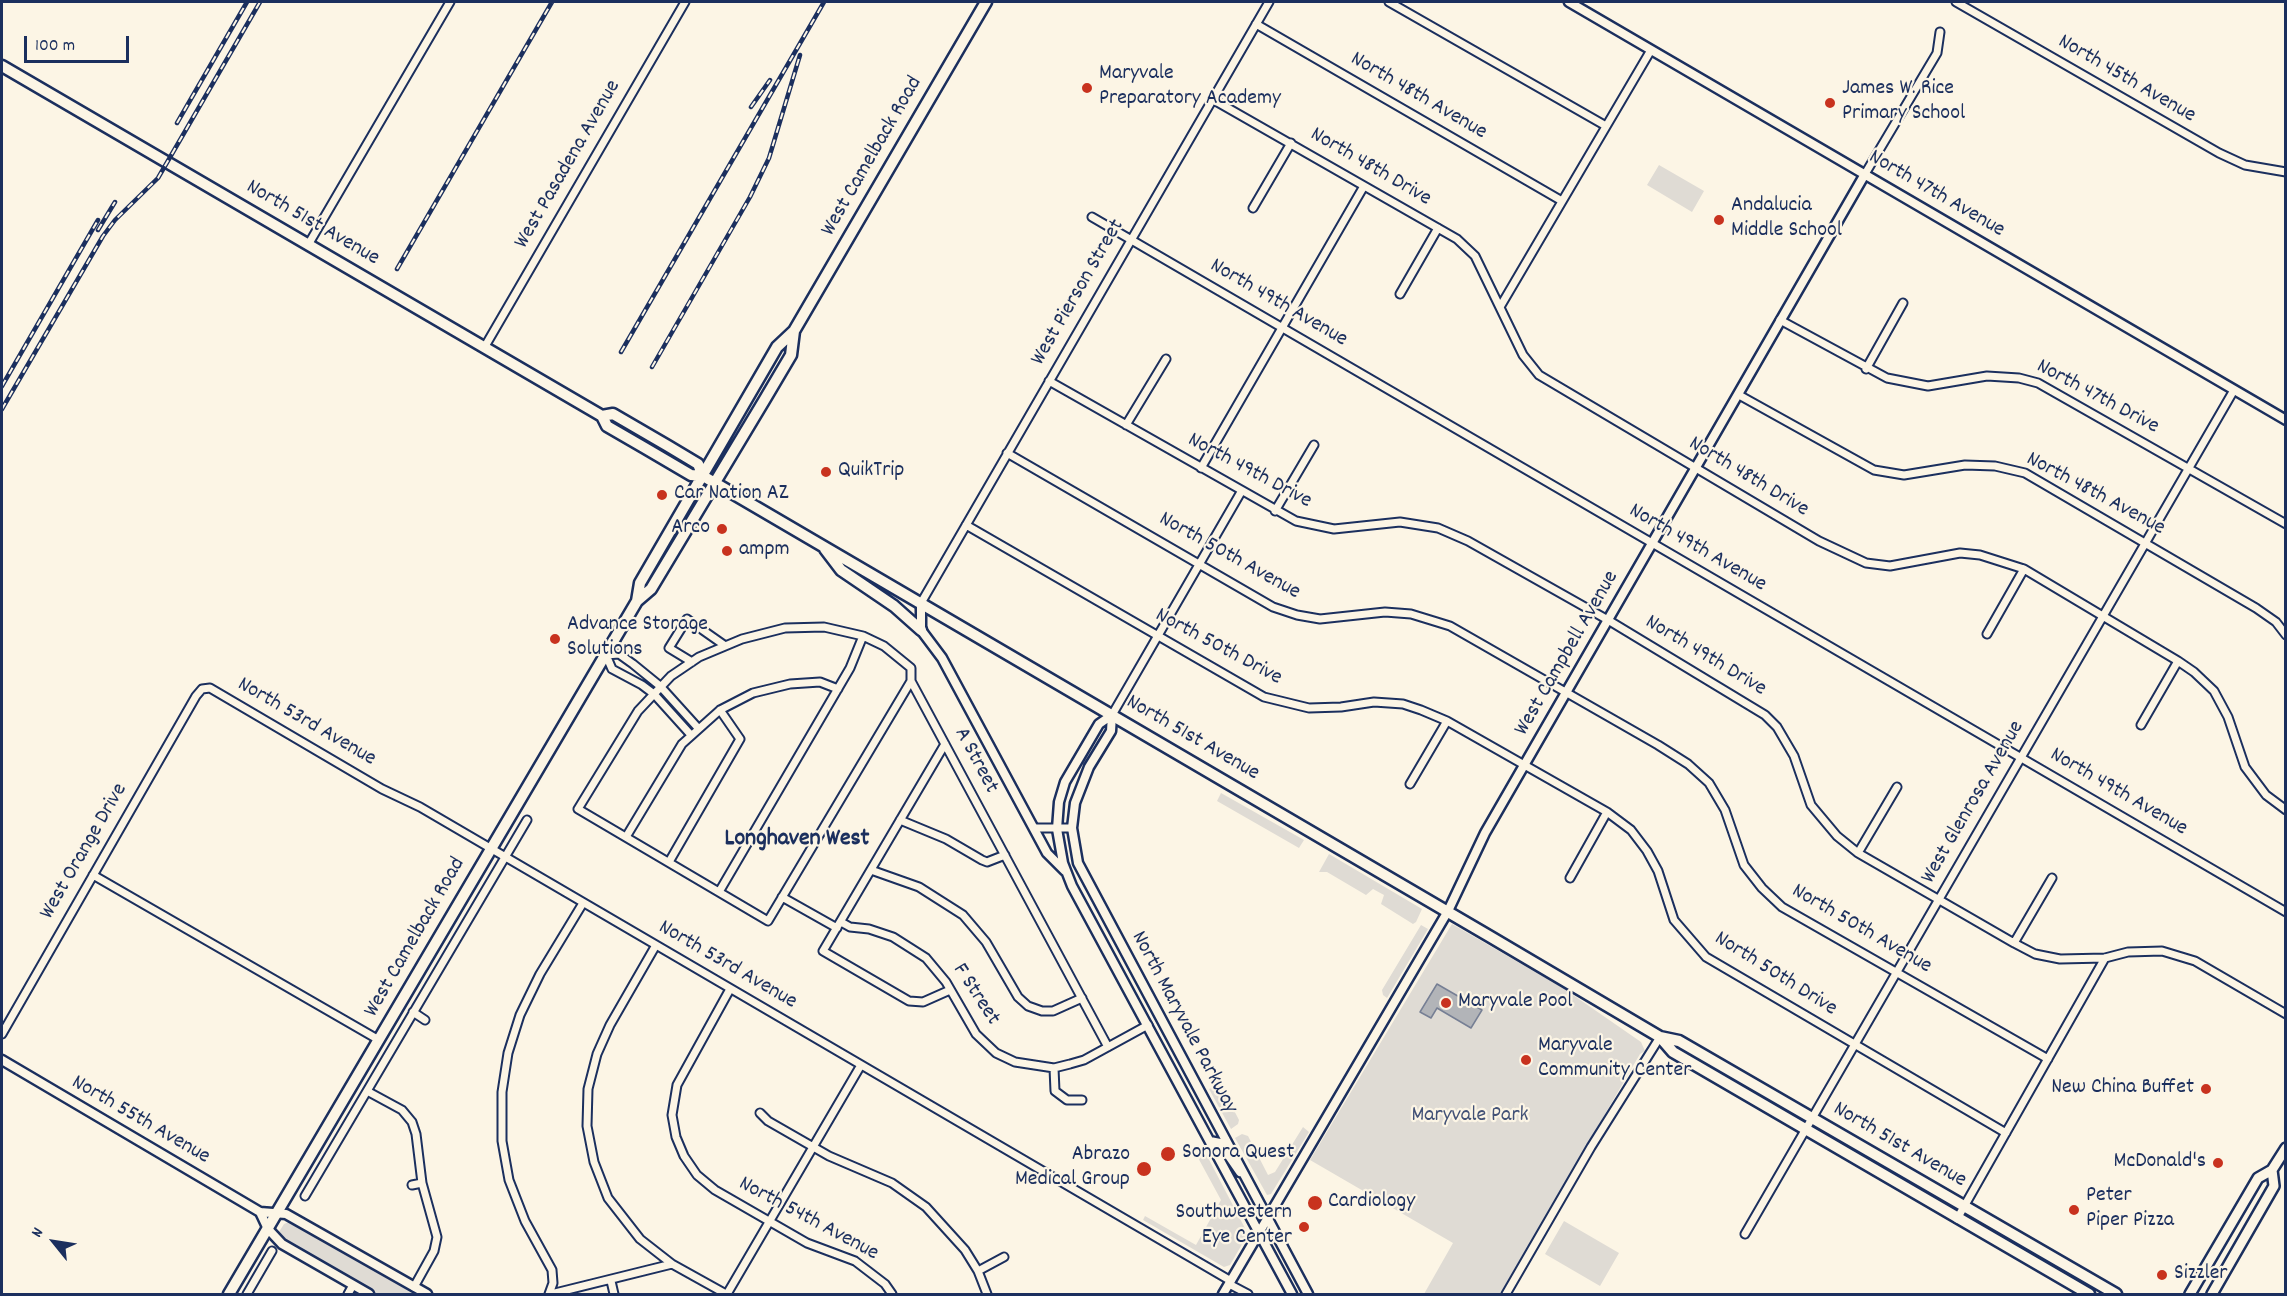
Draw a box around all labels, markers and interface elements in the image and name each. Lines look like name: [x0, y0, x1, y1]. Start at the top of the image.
scale bar: [27, 24, 132, 62]
street label: North 45th Avenue: [2052, 30, 2200, 130]
text: 100 m: [35, 34, 75, 59]
street label: North 48th Avenue: [1345, 47, 1491, 147]
place label: Maryvale Preparatory Academy: [1099, 62, 1281, 113]
street label: West Camelback Road: [817, 73, 929, 241]
street label: West Pasadena Avenue: [510, 76, 628, 254]
place label: James W. Rice Primary School: [1842, 77, 1965, 128]
marker: Maryvale Preparatory Academy: [1080, 81, 1094, 95]
marker: James W. Rice Primary School: [1823, 96, 1837, 110]
street label: North 48th Drive: [1305, 123, 1435, 213]
street label: North 47th Avenue: [1863, 145, 2009, 245]
street label: North 51st Avenue: [241, 175, 383, 273]
place label: Andalucia Middle School: [1731, 194, 1842, 246]
marker: Andalucia Middle School: [1712, 213, 1726, 227]
street label: West Pierson Street: [1026, 215, 1132, 371]
street label: North 49th Avenue: [1204, 254, 1352, 354]
street label: North 47th Drive: [2031, 355, 2163, 441]
street label: North 49th Drive: [1182, 428, 1316, 516]
street label: North 48th Drive: [1683, 432, 1813, 524]
street label: North 48th Avenue: [2021, 447, 2169, 543]
place label: QuikTrip: [838, 459, 904, 485]
marker: QuikTrip: [819, 465, 833, 479]
place label: Car Nation AZ: [674, 482, 788, 508]
marker: Car Nation AZ: [655, 488, 669, 502]
street label: North 49th Avenue: [1623, 499, 1771, 599]
street label: North 50th Avenue: [1154, 507, 1304, 607]
place label: Arco: [671, 516, 710, 542]
marker: Arco: [715, 522, 729, 536]
place label: ampm: [739, 538, 790, 564]
marker: ampm: [720, 544, 734, 558]
street label: West Campbell Avenue: [1510, 567, 1626, 741]
street label: North 50th Drive: [1150, 604, 1286, 692]
street label: North 49th Drive: [1640, 610, 1770, 704]
place label: Advance Storage Solutions: [567, 613, 708, 664]
marker: Advance Storage Solutions: [548, 632, 562, 646]
street label: North 53rd Avenue: [232, 673, 380, 773]
street label: North 51st Avenue: [1121, 690, 1263, 788]
street label: West Glenrosa Avenue: [1917, 717, 2031, 889]
street label: A Street: [947, 724, 1003, 798]
street label: North 49th Avenue: [2044, 743, 2192, 843]
street label: West Orange Drive: [35, 779, 135, 925]
district label: Longhaven West: [725, 827, 869, 855]
street label: West Camelback Road: [360, 854, 472, 1022]
street label: North 50th Avenue: [1786, 879, 1936, 981]
street label: North 53rd Avenue: [653, 916, 801, 1016]
street label: North Maryvale Parkway: [1124, 927, 1242, 1119]
street label: North 50th Drive: [1709, 927, 1841, 1023]
street label: F Street: [945, 959, 1005, 1031]
place label: Maryvale Pool: [1458, 990, 1573, 1016]
marker: Maryvale Pool: [1439, 996, 1453, 1010]
place label: Maryvale Community Center: [1538, 1034, 1691, 1086]
marker: Maryvale Community Center: [1519, 1053, 1533, 1067]
street label: North 55th Avenue: [66, 1071, 214, 1171]
place label: New China Buffet: [2051, 1076, 2194, 1102]
marker: New China Buffet: [2199, 1082, 2213, 1096]
street label: North 51st Avenue: [1828, 1097, 1970, 1195]
park label: Maryvale Park: [1411, 1104, 1529, 1130]
place label: Sonora Quest: [1182, 1141, 1294, 1167]
place label: Abrazo Medical Group: [1015, 1143, 1130, 1194]
marker: Sonora Quest: [1159, 1145, 1177, 1163]
place label: McDonald's: [2113, 1150, 2206, 1176]
marker: McDonald's: [2211, 1156, 2225, 1170]
marker: Abrazo Medical Group: [1135, 1160, 1153, 1178]
street label: North 54th Avenue: [733, 1172, 883, 1268]
place label: Peter Piper Pizza: [2086, 1184, 2174, 1236]
place label: Cardiology: [1328, 1190, 1415, 1216]
marker: Cardiology: [1306, 1194, 1324, 1212]
place label: Southwestern Eye Center: [1176, 1201, 1292, 1252]
marker: Peter Piper Pizza: [2067, 1203, 2081, 1217]
north arrow: [24, 1212, 84, 1272]
marker: Southwestern Eye Center: [1297, 1220, 1311, 1234]
text: N: [26, 1224, 50, 1242]
place label: Sizzler: [2174, 1262, 2228, 1288]
marker: Sizzler: [2155, 1268, 2169, 1282]

